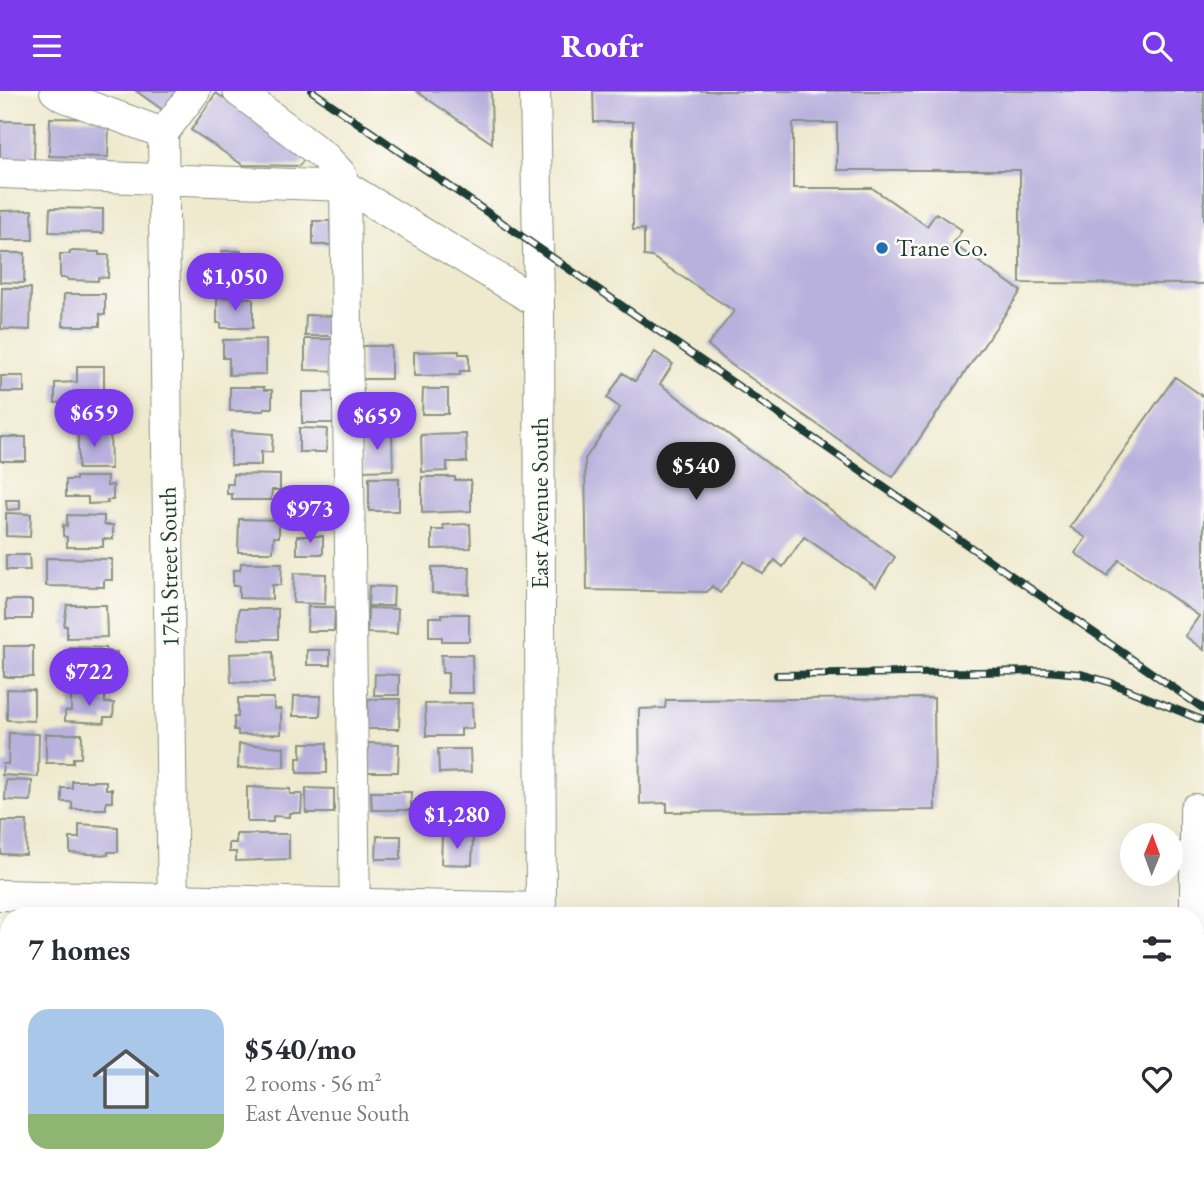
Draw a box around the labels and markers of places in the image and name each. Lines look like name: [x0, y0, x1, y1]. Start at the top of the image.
place label: Trane Co.: [896, 232, 988, 263]
marker: Trane Co.: [874, 240, 890, 256]
pin: $1,050: [178, 253, 292, 313]
pin: $659: [53, 389, 135, 449]
pin: $659: [336, 393, 418, 452]
pin: $540: [655, 443, 737, 502]
pin: $973: [269, 485, 351, 545]
pin: $722: [48, 649, 130, 708]
pin: $1,280: [400, 791, 514, 851]

